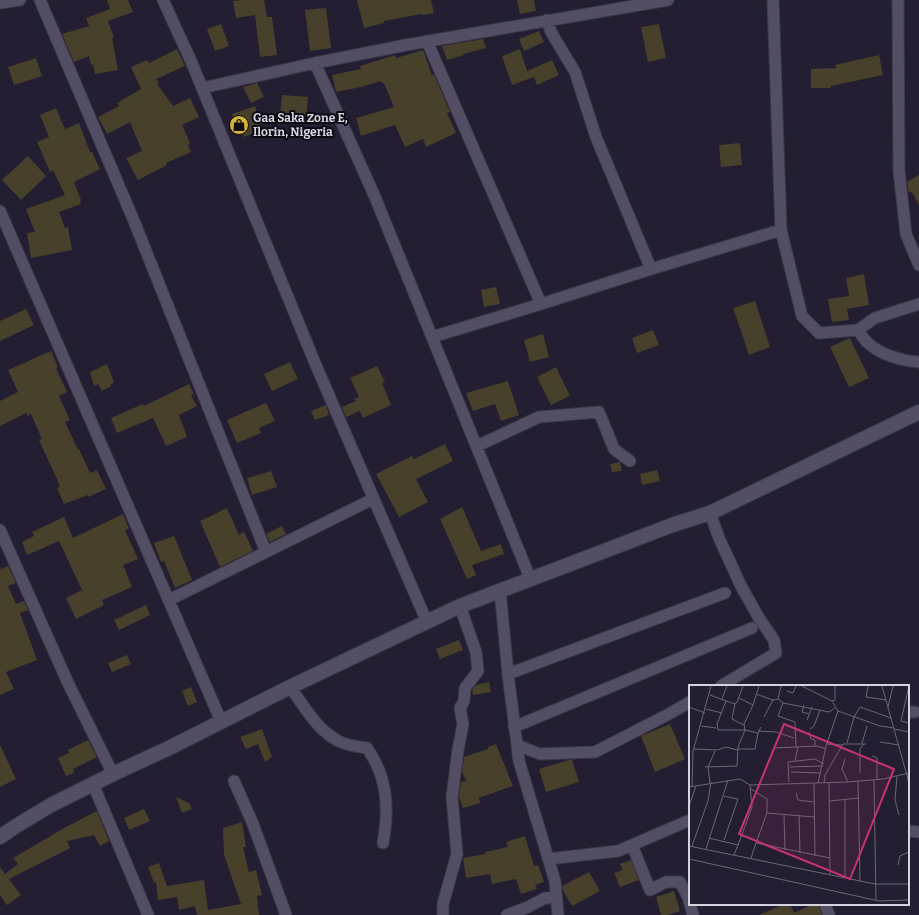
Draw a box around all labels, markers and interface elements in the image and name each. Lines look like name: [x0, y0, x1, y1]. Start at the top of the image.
place label: Gaa Saka Zone E, Ilorin, Nigeria: [253, 111, 348, 139]
shop icon: Gaa Saka Zone E, Ilorin, Nigeria: [228, 114, 250, 136]
inset map: [689, 685, 909, 905]

